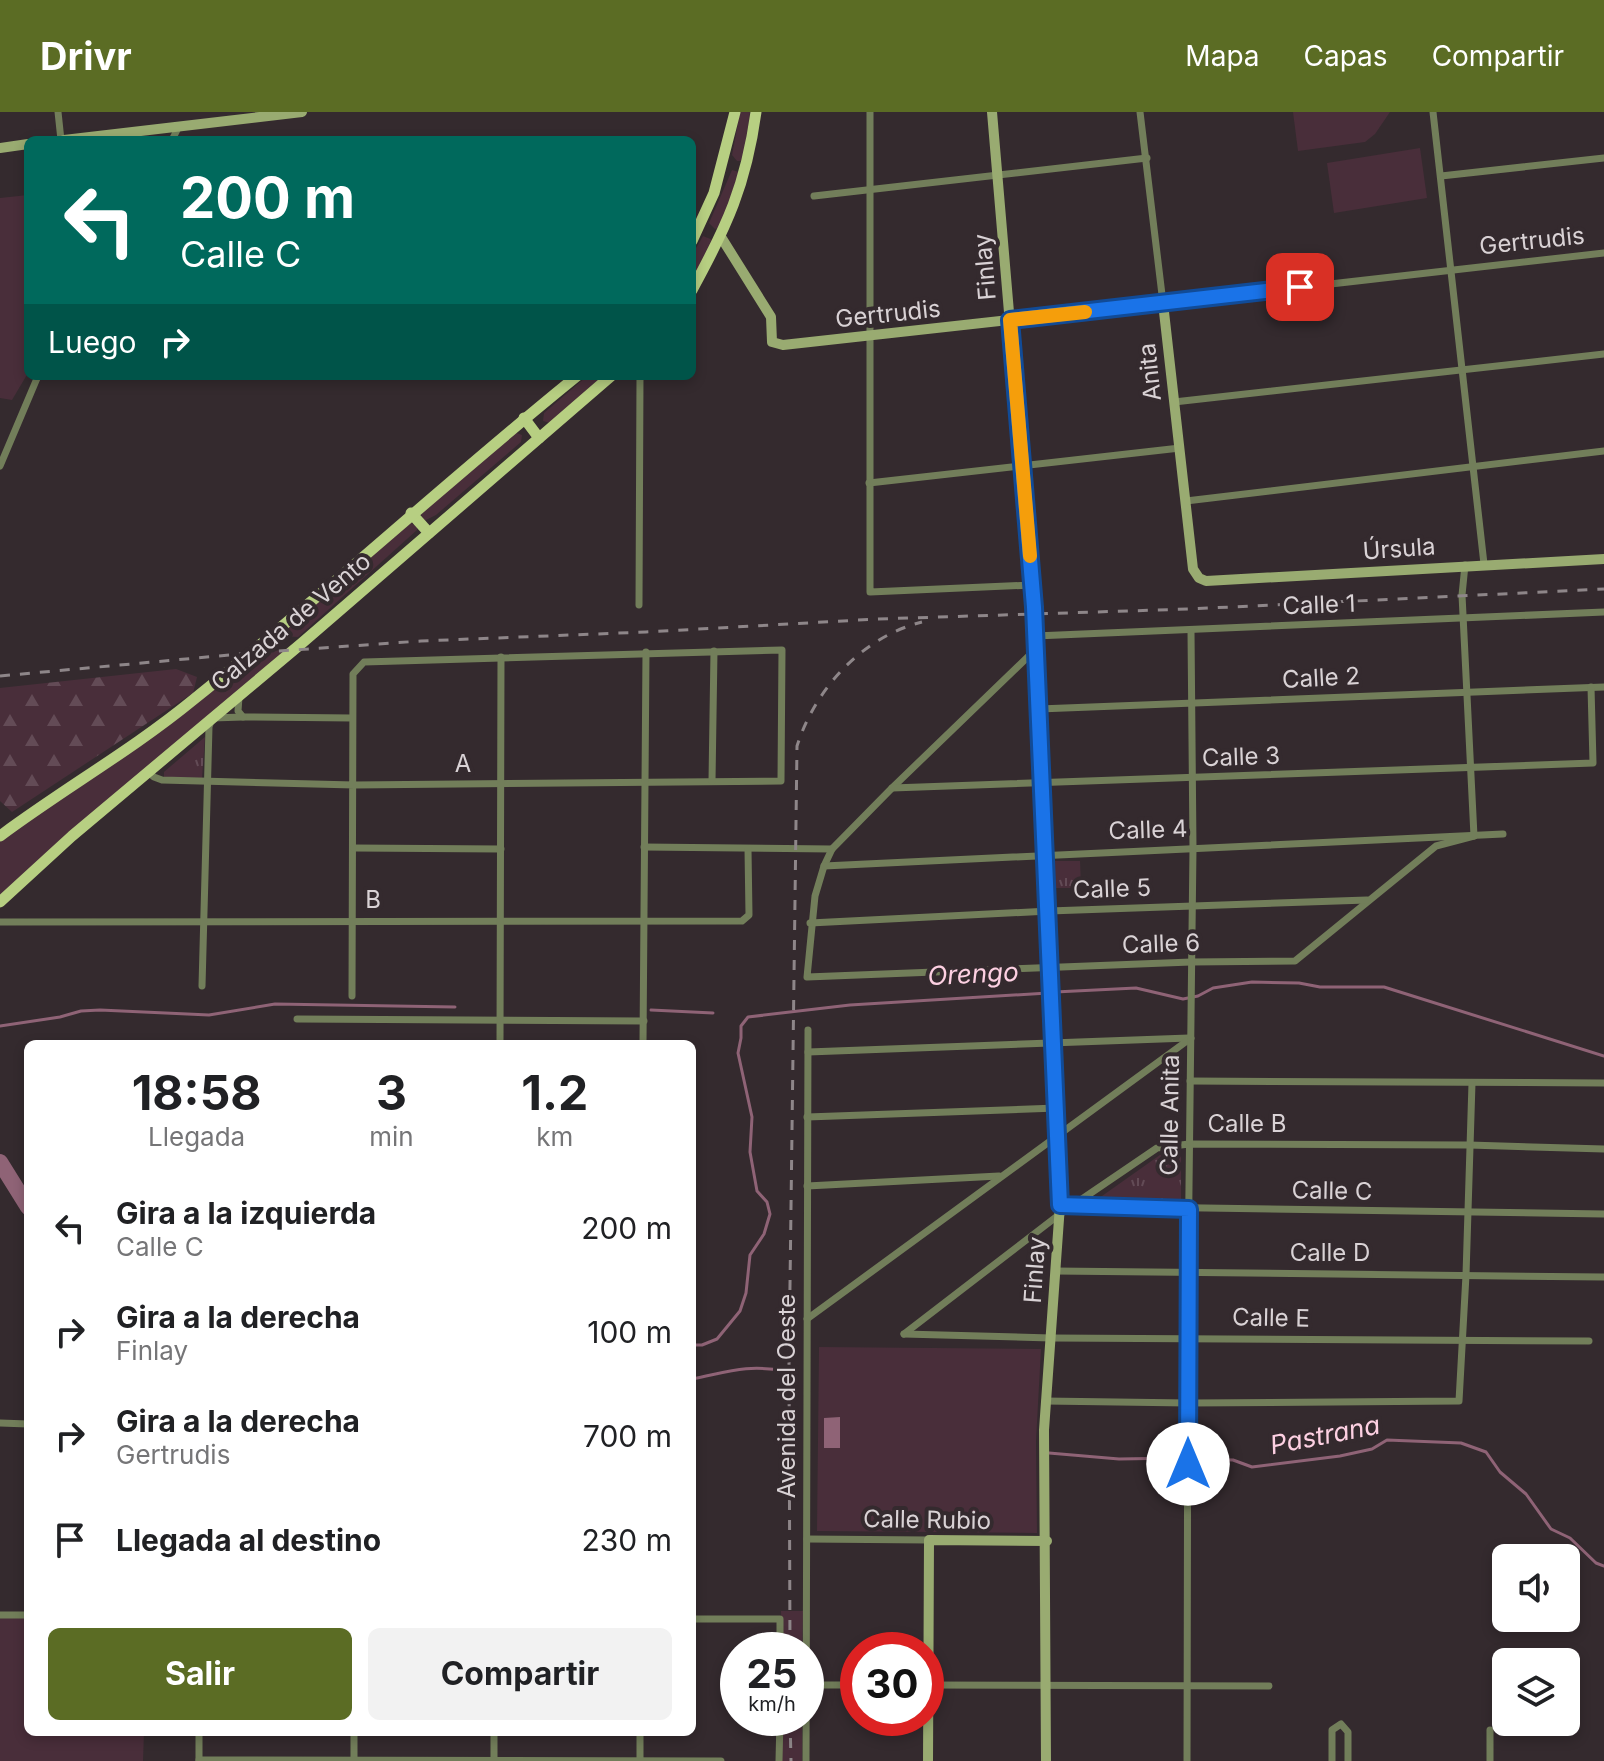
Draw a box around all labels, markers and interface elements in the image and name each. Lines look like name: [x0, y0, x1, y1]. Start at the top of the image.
text: Drivr: [40, 33, 132, 79]
text: Mapa: [1185, 39, 1260, 73]
text: Capas: [1304, 39, 1388, 73]
text: Compartir: [1432, 39, 1564, 73]
text: 200 m: [180, 164, 355, 232]
icon: left: [48, 168, 152, 272]
street label: Gertrudis: [1478, 221, 1586, 260]
text: Calle C: [180, 232, 301, 276]
street label: Finlay: [967, 233, 1002, 301]
pin: [1266, 253, 1334, 321]
icon: arrive: [1278, 265, 1322, 309]
street label: Gertrudis: [834, 294, 942, 333]
icon: right: [153, 320, 197, 364]
text: Luego: [48, 324, 137, 360]
street label: Anita: [1132, 342, 1167, 402]
street label: Úrsula: [1361, 530, 1436, 566]
street label: Calzada de Vento: [205, 546, 376, 697]
street label: Calle 1: [1282, 589, 1356, 620]
street label: Calle 2: [1281, 661, 1361, 694]
street label: Calle 3: [1201, 741, 1281, 772]
street label: A: [455, 749, 471, 778]
street label: Calle 4: [1108, 814, 1188, 845]
street label: Calle 5: [1073, 873, 1151, 904]
street label: B: [365, 885, 381, 914]
street label: Calle 6: [1121, 928, 1201, 959]
water label: Orengo: [927, 956, 1019, 991]
street label: Calle Anita: [1154, 1054, 1185, 1176]
text: 18:58: [132, 1063, 262, 1122]
text: 3: [376, 1063, 407, 1122]
text: 1.2: [521, 1063, 588, 1122]
street label: Calle B: [1207, 1109, 1287, 1138]
text: Llegada: [148, 1121, 245, 1152]
text: min: [369, 1121, 414, 1152]
text: km: [536, 1121, 573, 1152]
street label: Calle C: [1291, 1175, 1373, 1206]
text: Gira a la izquierda: [116, 1195, 376, 1231]
icon: left: [48, 1206, 92, 1250]
text: 200 m: [581, 1210, 672, 1246]
text: Calle C: [116, 1231, 204, 1262]
street label: Finlay: [1018, 1236, 1051, 1304]
street label: Calle D: [1290, 1238, 1370, 1267]
street label: Avenida del Oeste: [772, 1294, 801, 1498]
text: Gira a la derecha: [116, 1299, 360, 1335]
street label: Calle E: [1232, 1302, 1310, 1333]
icon: right: [48, 1310, 92, 1354]
text: 100 m: [587, 1314, 672, 1350]
text: Finlay: [116, 1335, 188, 1366]
text: Gira a la derecha: [116, 1403, 360, 1439]
water label: Pastrana: [1267, 1409, 1383, 1460]
icon: right: [48, 1414, 92, 1458]
text: 700 m: [583, 1418, 672, 1454]
position arrow: [1146, 1422, 1230, 1506]
text: Gertrudis: [116, 1439, 230, 1470]
street label: Calle Rubio: [863, 1504, 991, 1535]
icon: arrive: [48, 1518, 92, 1562]
text: Llegada al destino: [116, 1522, 381, 1558]
text: 230 m: [582, 1522, 672, 1558]
map controls: [1492, 1544, 1580, 1736]
button: sound: [1492, 1544, 1580, 1632]
button: Salir: [48, 1628, 352, 1720]
button: Compartir: [368, 1628, 672, 1720]
speed limit sign: 30: [840, 1632, 944, 1736]
button: layers: [1492, 1648, 1580, 1736]
text: 25: [747, 1649, 797, 1698]
text: km/h: [748, 1692, 796, 1716]

